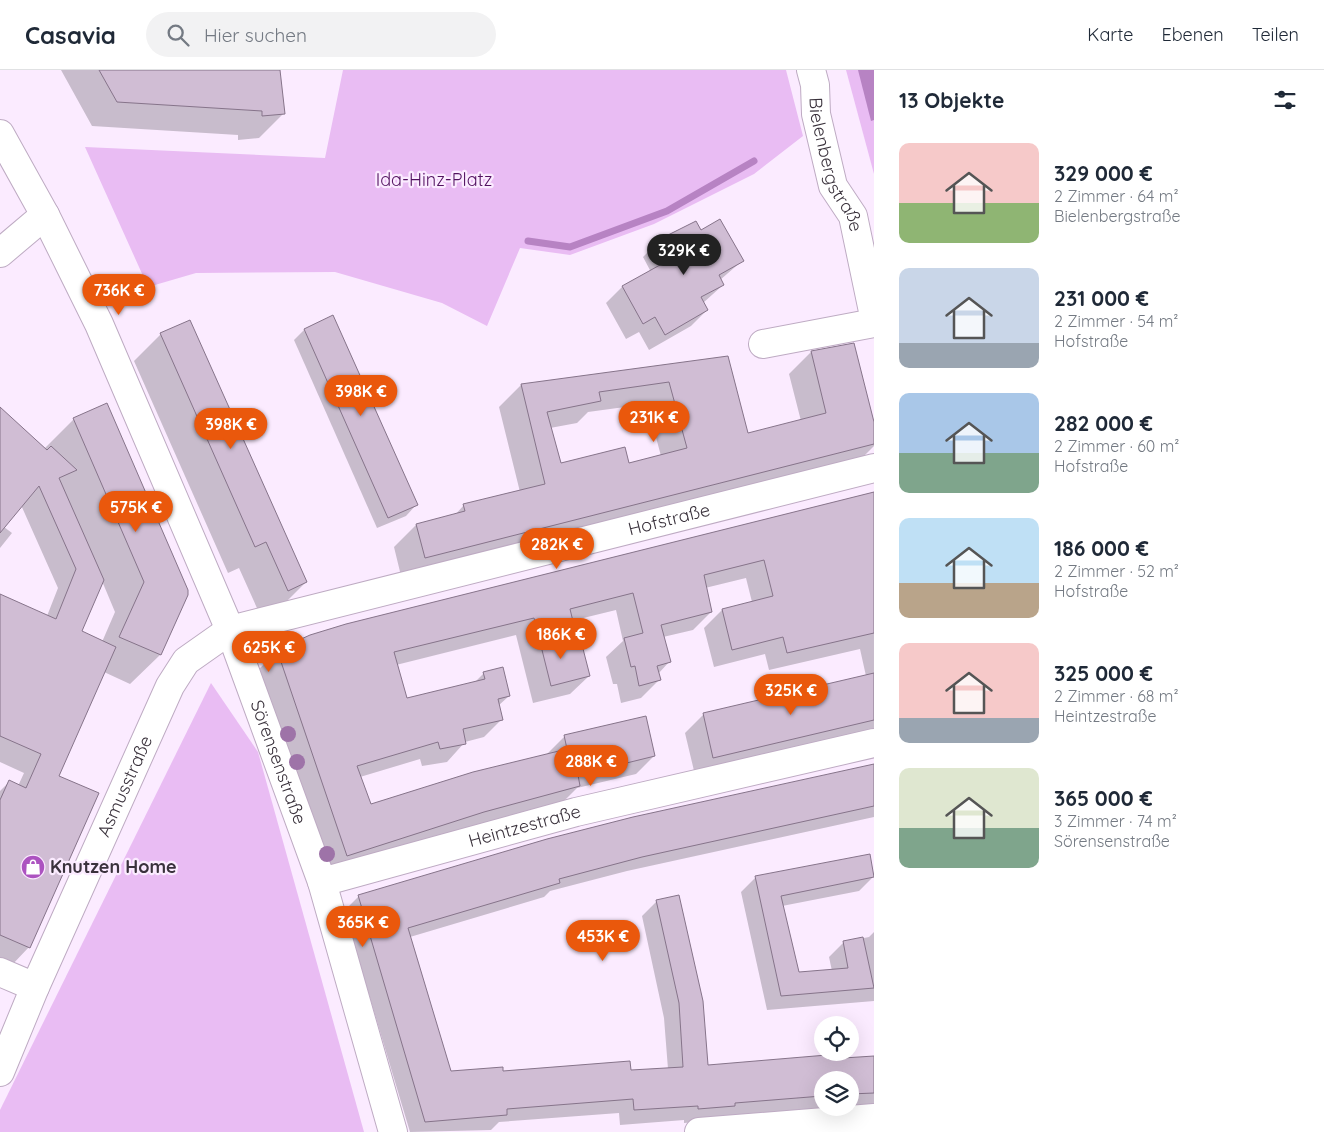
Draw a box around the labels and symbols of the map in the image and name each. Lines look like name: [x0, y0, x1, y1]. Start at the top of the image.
street label: Bielenbergstraße: [804, 97, 868, 234]
park label: Ida-Hinz-Platz: [376, 168, 492, 191]
pin: 329K €: [643, 234, 725, 276]
pin: 736K €: [78, 274, 160, 316]
pin: 398K €: [320, 374, 402, 417]
pin: 231K €: [613, 400, 695, 443]
pin: 398K €: [190, 408, 272, 450]
pin: 575K €: [95, 490, 177, 533]
street label: Hofstraße: [626, 498, 712, 540]
pin: 282K €: [516, 528, 598, 570]
pin: 186K €: [520, 618, 602, 660]
pin: 625K €: [228, 630, 310, 673]
pin: 325K €: [750, 674, 832, 716]
street label: Sörensenstraße: [246, 697, 312, 827]
street label: Asmusstraße: [92, 732, 157, 840]
pin: 288K €: [550, 744, 632, 787]
street label: Heintzestraße: [466, 799, 583, 852]
shop icon: Knutzen Home: [20, 854, 46, 880]
place label: Knutzen Home: [50, 855, 177, 878]
pin: 365K €: [322, 906, 404, 948]
pin: 453K €: [562, 920, 644, 962]

